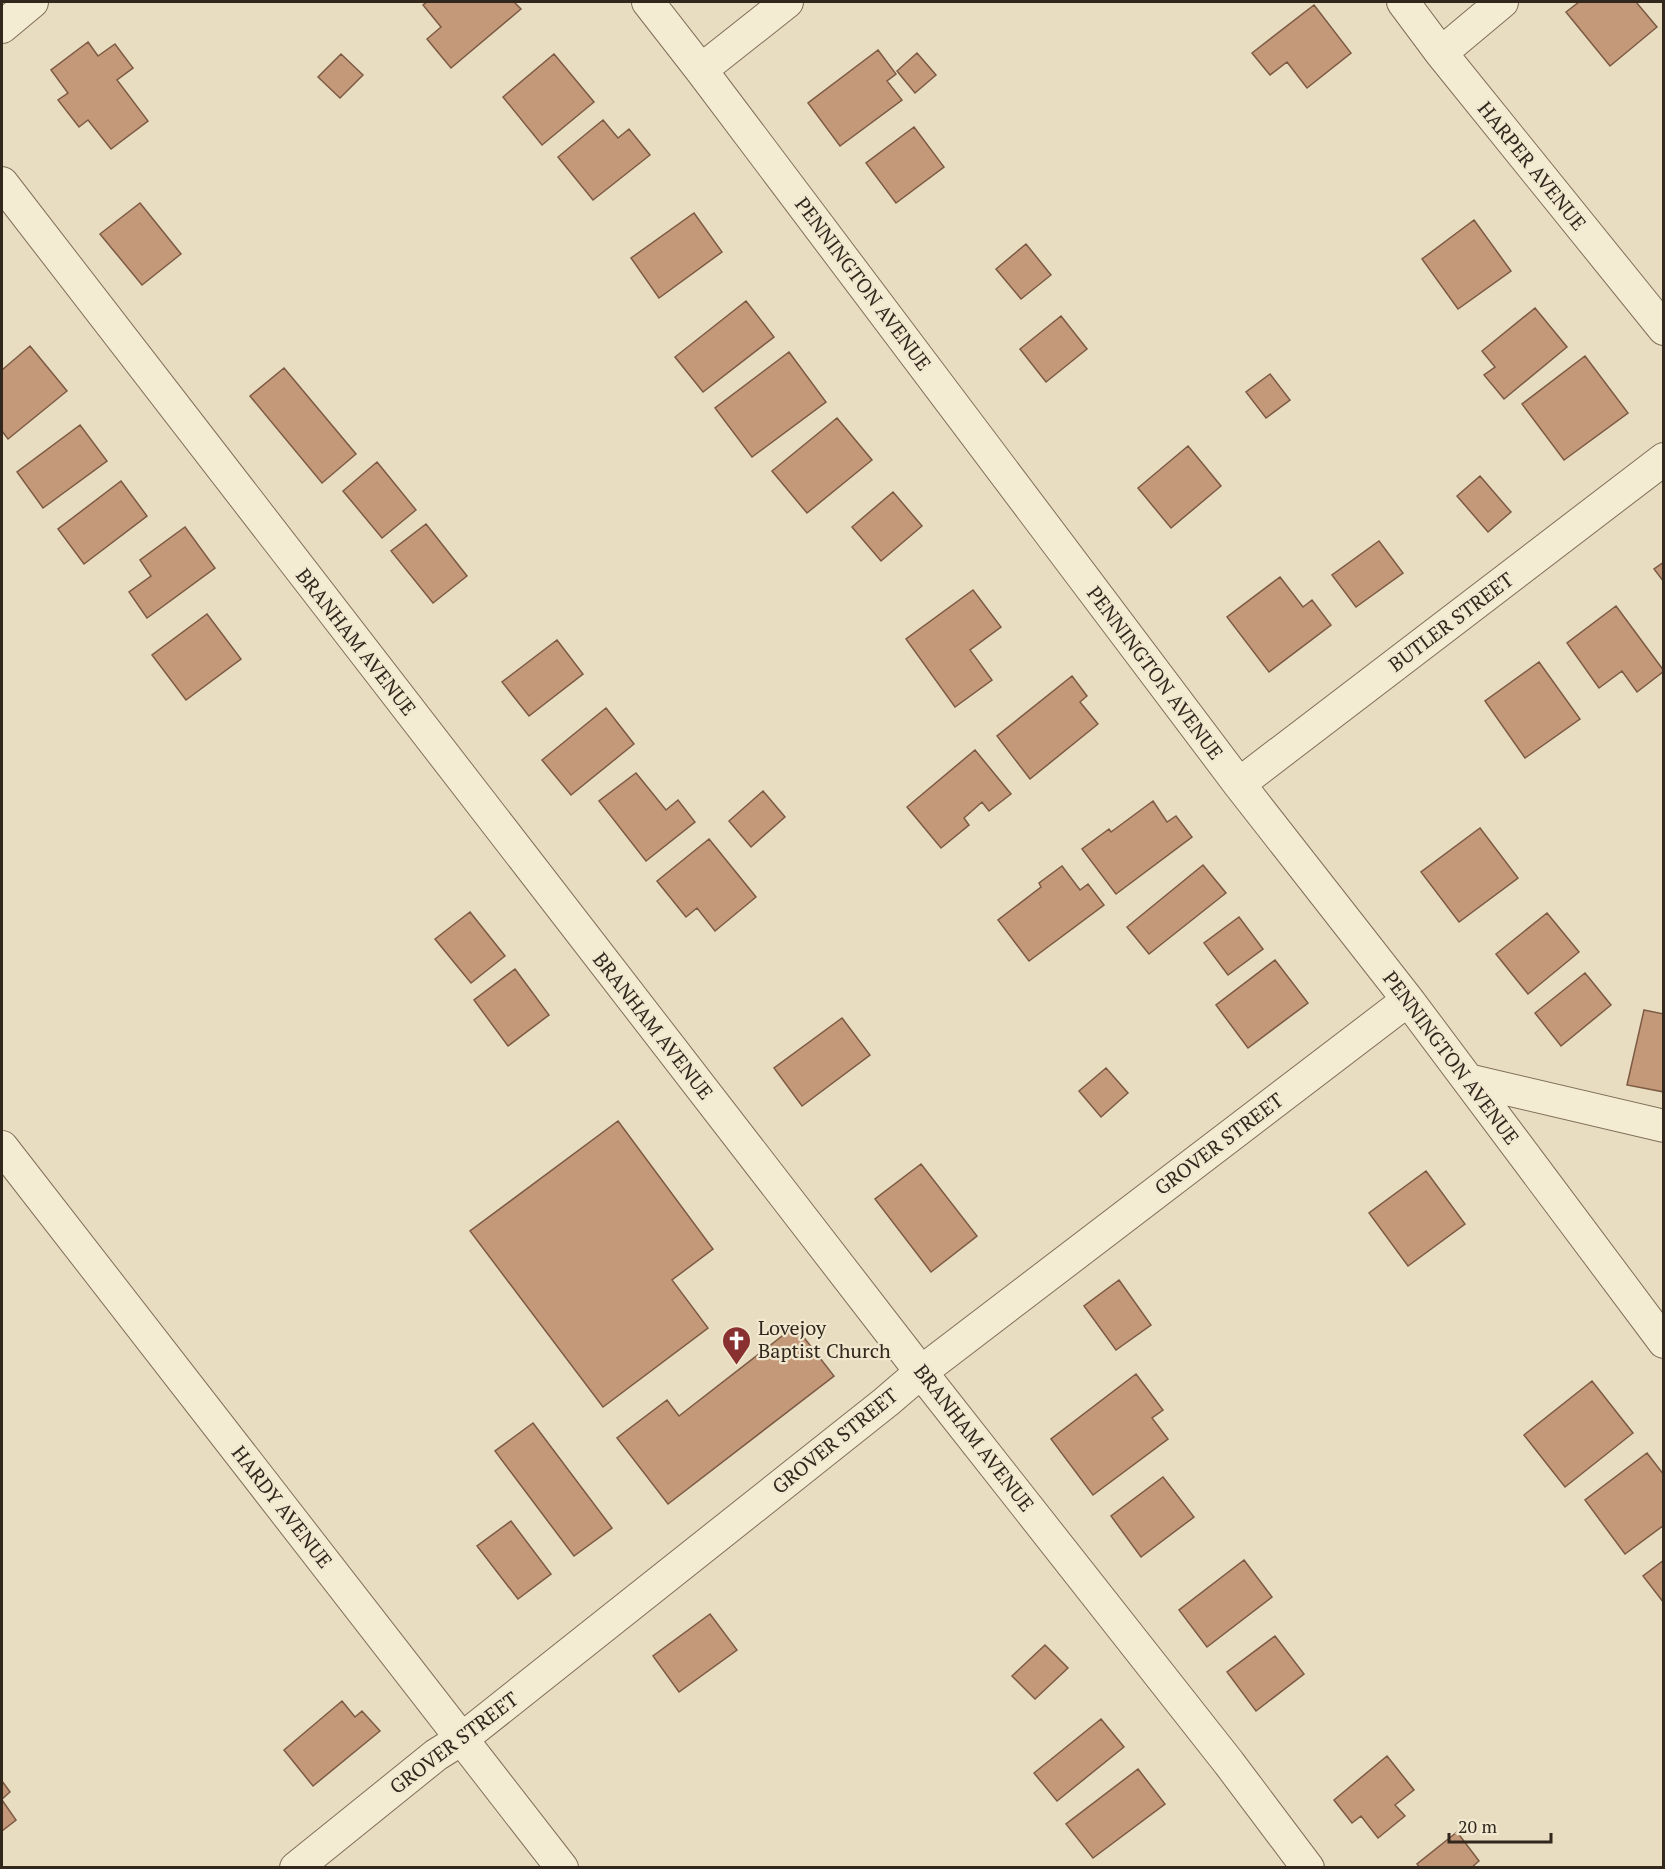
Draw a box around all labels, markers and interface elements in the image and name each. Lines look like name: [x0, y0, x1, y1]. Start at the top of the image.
street label: HARPER AVENUE: [1472, 96, 1593, 236]
street label: PENNINGTON AVENUE: [789, 191, 938, 376]
street label: BRANHAM AVENUE: [290, 562, 422, 721]
street label: BUTLER STREET: [1383, 566, 1519, 677]
street label: PENNINGTON AVENUE: [1081, 580, 1230, 765]
street label: BRANHAM AVENUE: [587, 946, 719, 1105]
street label: PENNINGTON AVENUE: [1377, 965, 1526, 1150]
street label: GROVER STREET: [1149, 1086, 1288, 1201]
place label: Lovejoy Baptist Church: [758, 1314, 891, 1364]
church icon: Lovejoy Baptist Church: [721, 1324, 753, 1366]
street label: BRANHAM AVENUE: [908, 1358, 1040, 1517]
street label: GROVER STREET: [766, 1382, 903, 1500]
street label: HARDY AVENUE: [226, 1440, 339, 1573]
street label: GROVER STREET: [384, 1685, 523, 1800]
scale bar: [1449, 1806, 1551, 1844]
text: 20 m: [1458, 1814, 1498, 1838]

